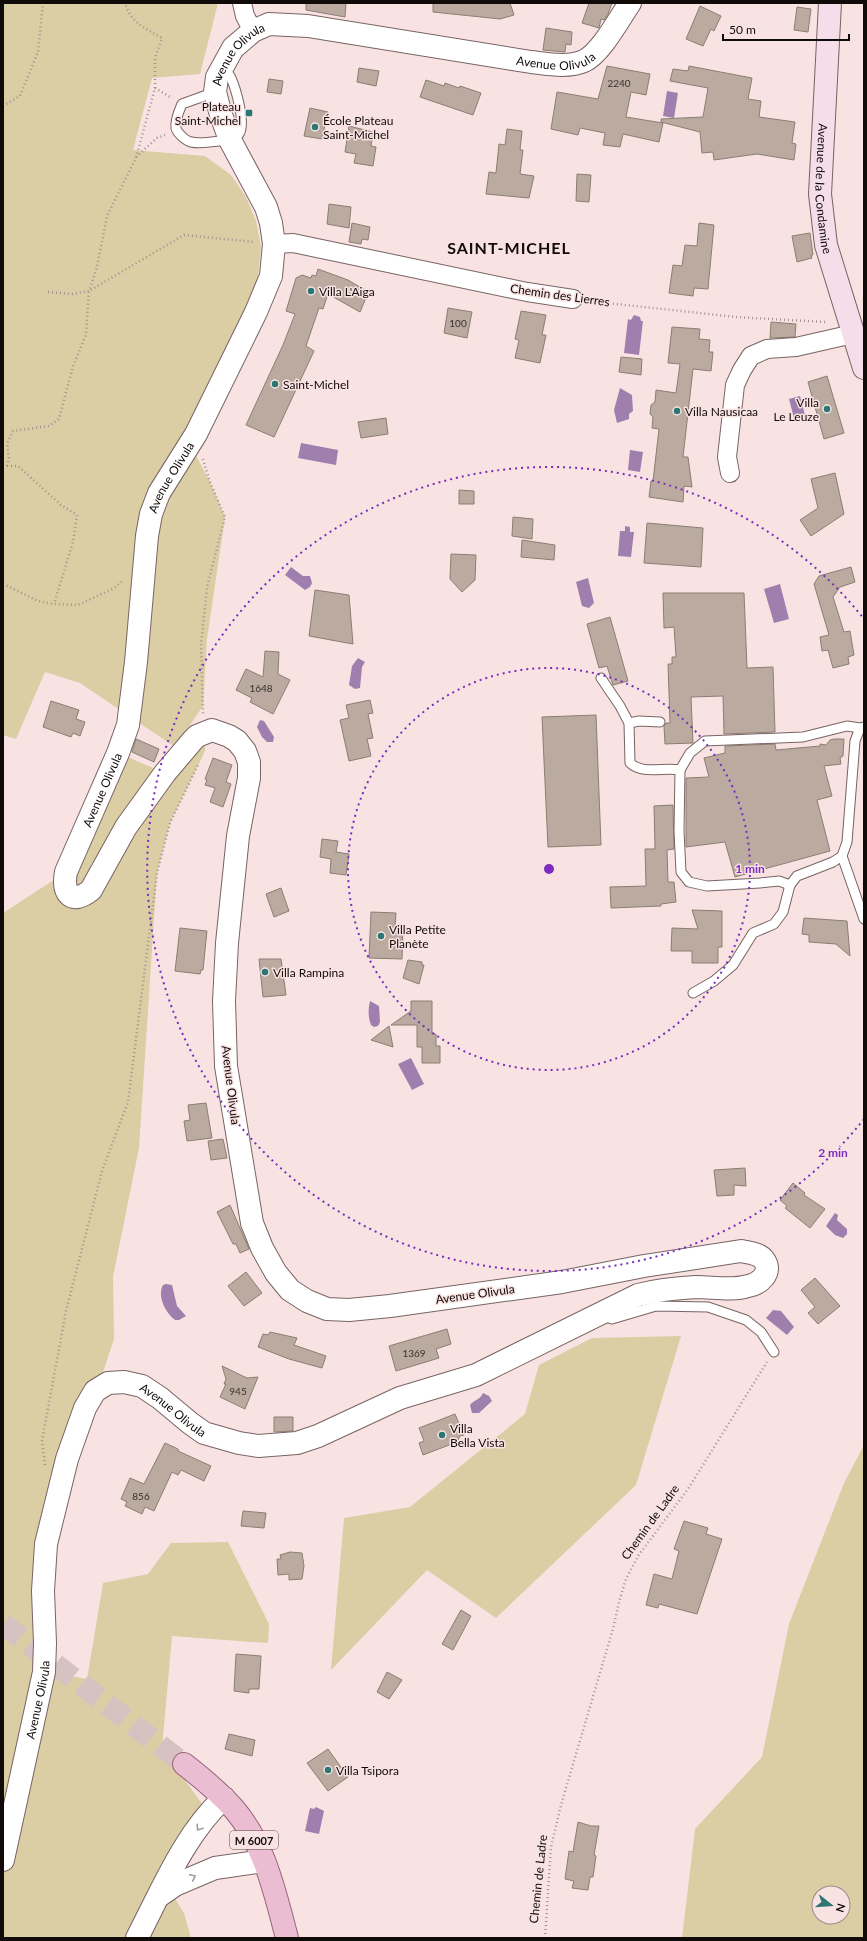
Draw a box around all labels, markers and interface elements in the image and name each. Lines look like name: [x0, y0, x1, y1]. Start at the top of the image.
scale bar: [723, 16, 849, 42]
street label: Avenue Olivula: [208, 19, 267, 87]
text: 50 m: [729, 22, 756, 37]
street label: Avenue Olivula: [515, 49, 598, 73]
house number: 2240: [607, 77, 631, 89]
place label: Plateau Saint-Michel: [175, 99, 241, 128]
marker: Plateau Saint-Michel: [244, 108, 254, 118]
place label: École Plateau Saint-Michel: [323, 113, 393, 142]
marker: École Plateau Saint-Michel: [310, 122, 320, 132]
street label: Avenue de la Condamine: [812, 123, 836, 256]
district label: SAINT-MICHEL: [447, 238, 571, 257]
street label: Chemin des Lierres: [509, 281, 611, 309]
place label: Villa L'Aiga: [319, 284, 375, 299]
marker: Villa L'Aiga: [306, 286, 316, 296]
house number: 100: [449, 317, 467, 329]
place label: Saint-Michel: [283, 377, 349, 392]
marker: Saint-Michel: [270, 379, 280, 389]
place label: Villa Le Leuze: [773, 395, 819, 424]
place label: Villa Nausicaa: [685, 404, 758, 419]
marker: Villa Le Leuze: [822, 404, 832, 414]
marker: Villa Nausicaa: [672, 406, 682, 416]
street label: Avenue Olivula: [145, 439, 197, 515]
house number: 1648: [249, 682, 273, 694]
street label: Avenue Olivula: [79, 750, 125, 829]
text: 1 min: [735, 861, 765, 876]
centre of rings: [542, 862, 556, 876]
place label: Villa Petite Planète: [389, 922, 446, 951]
marker: Villa Petite Planète: [376, 931, 386, 941]
place label: Villa Rampina: [273, 965, 344, 980]
marker: Villa Rampina: [260, 967, 270, 977]
street label: Avenue Olivula: [219, 1045, 243, 1125]
text: 2 min: [818, 1145, 848, 1160]
street label: Avenue Olivula: [435, 1281, 516, 1307]
house number: 1369: [402, 1347, 426, 1359]
street label: Avenue Olivula: [137, 1379, 209, 1440]
house number: 945: [229, 1385, 247, 1397]
place label: Villa Bella Vista: [450, 1421, 505, 1450]
marker: Villa Bella Vista: [437, 1430, 447, 1440]
street label: Chemin de Ladre: [618, 1482, 682, 1562]
house number: 856: [132, 1490, 150, 1502]
street label: Avenue Olivula: [22, 1660, 52, 1740]
place label: Villa Tsipora: [336, 1763, 399, 1778]
marker: Villa Tsipora: [323, 1765, 333, 1775]
one-way arrow: [196, 1824, 203, 1831]
road number: M 6007: [230, 1831, 278, 1849]
street label: Chemin de Ladre: [526, 1834, 550, 1924]
one-way arrow: [190, 1873, 197, 1881]
north arrow: [811, 1885, 851, 1925]
text: N: [834, 1902, 848, 1914]

